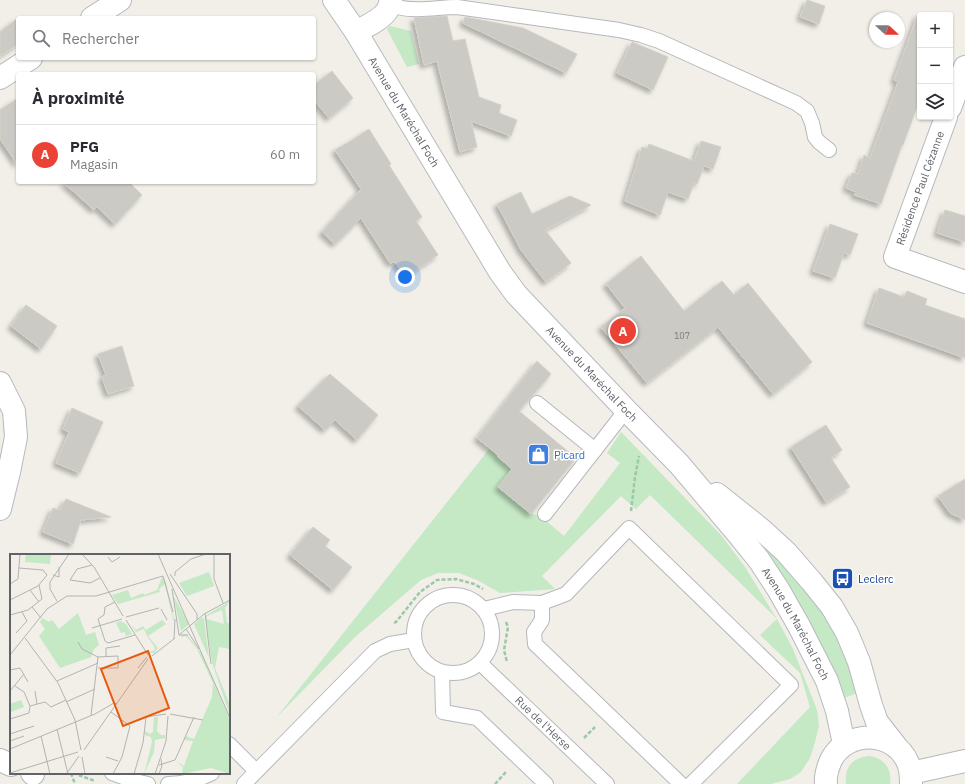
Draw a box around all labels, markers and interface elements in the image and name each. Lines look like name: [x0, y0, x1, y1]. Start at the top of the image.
north arrow: [869, 12, 905, 48]
map controls: [917, 12, 953, 120]
button: +: [917, 12, 953, 48]
search box: [16, 16, 316, 60]
icon: search: [30, 27, 52, 49]
text: Rechercher: [62, 29, 139, 48]
button: −: [917, 48, 953, 84]
street label: Avenue du Maréchal Foch: [365, 54, 443, 170]
button: layers: [917, 84, 953, 120]
text: À proximité: [32, 87, 125, 109]
street label: Résidence Paul Cézanne: [893, 129, 947, 247]
text: PFG: [70, 137, 99, 156]
text: A: [41, 146, 49, 163]
text: 60 m: [270, 146, 300, 163]
text: Magasin: [70, 156, 118, 173]
your location: [395, 267, 415, 287]
pin: A: [610, 316, 636, 346]
street label: Avenue du Maréchal Foch: [543, 323, 641, 423]
house number: 107: [674, 330, 690, 341]
shop icon: Picard: [525, 442, 551, 468]
place label: Picard: [554, 448, 585, 462]
inset map: [10, 554, 230, 774]
street label: Avenue du Maréchal Foch: [759, 565, 832, 682]
bus stop icon: Leclerc: [829, 566, 855, 592]
place label: Leclerc: [858, 572, 894, 586]
street label: Rue de l'Herse: [512, 693, 574, 753]

